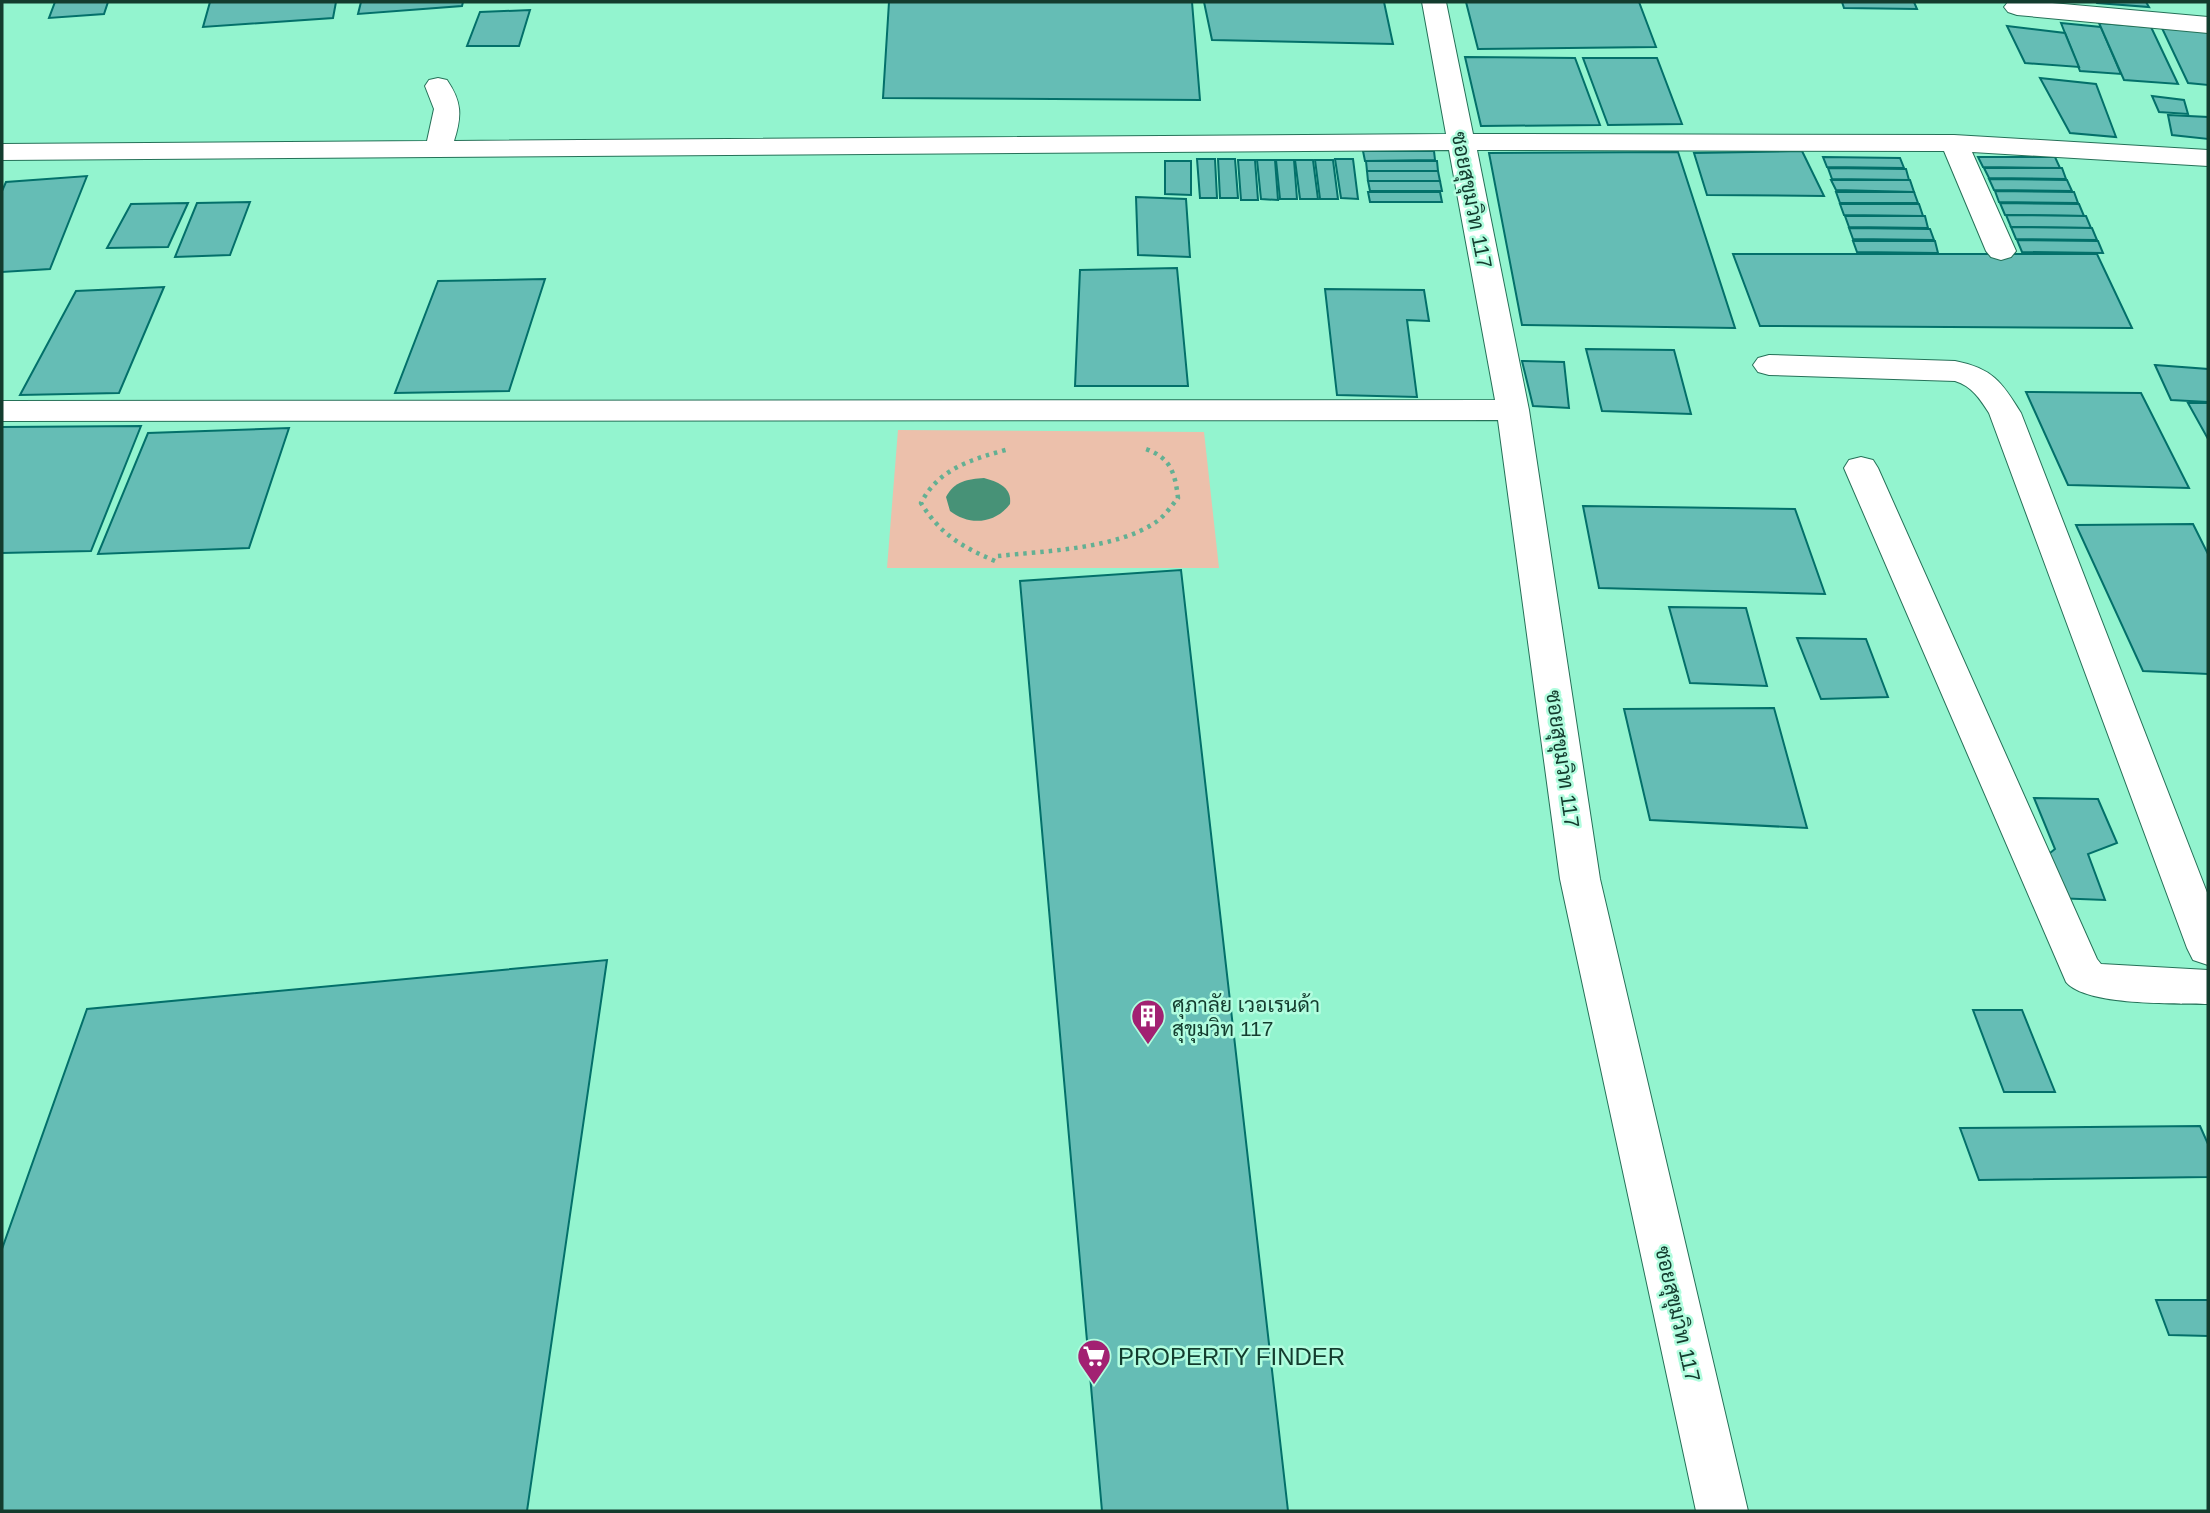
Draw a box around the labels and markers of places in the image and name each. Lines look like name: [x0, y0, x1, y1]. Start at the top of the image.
place label: ศุภาลัย เวอเรนด้า สุขุมวิท 117: [1172, 993, 1320, 1043]
building icon: ศุภาลัย เวอเรนด้า สุขุมวิท 117: [1129, 997, 1167, 1046]
supermarket icon: PROPERTY FINDER: [1075, 1337, 1113, 1386]
place label: PROPERTY FINDER: [1118, 1343, 1345, 1370]

